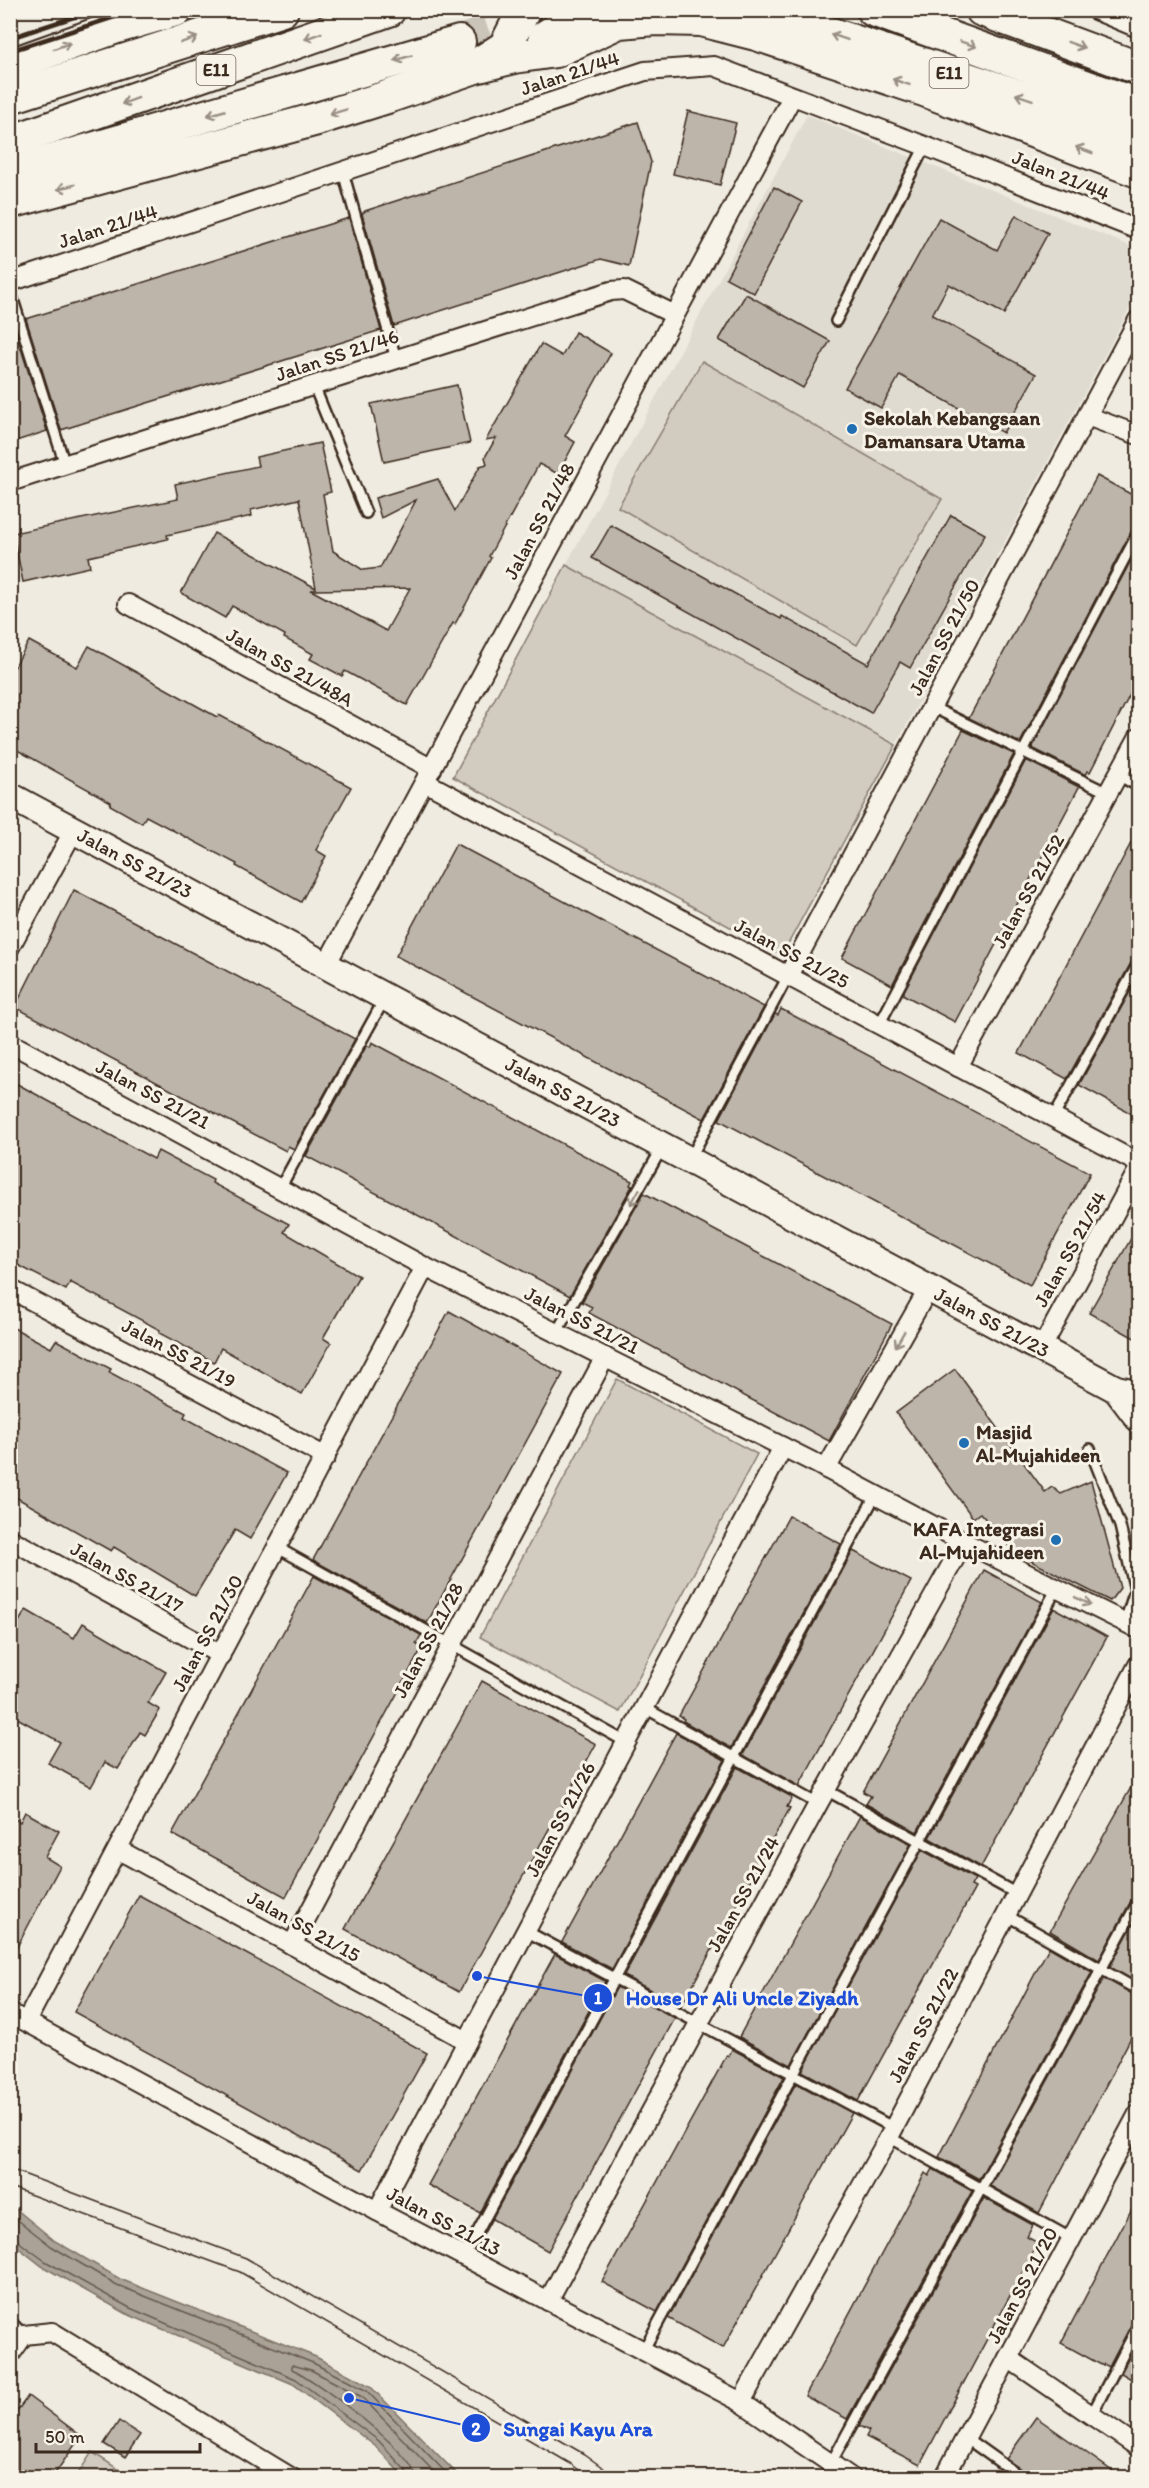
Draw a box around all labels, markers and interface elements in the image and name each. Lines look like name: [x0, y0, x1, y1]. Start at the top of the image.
one-way arrow: [830, 30, 849, 41]
one-way arrow: [304, 31, 323, 42]
one-way arrow: [179, 34, 198, 45]
one-way arrow: [958, 39, 977, 50]
one-way arrow: [52, 40, 71, 51]
one-way arrow: [1066, 41, 1085, 52]
street label: Jalan 21/44: [517, 46, 623, 100]
one-way arrow: [394, 53, 413, 64]
road number: E11: [196, 55, 236, 85]
road number: E11: [930, 58, 968, 88]
one-way arrow: [892, 76, 911, 87]
one-way arrow: [1015, 91, 1034, 102]
one-way arrow: [121, 97, 140, 108]
one-way arrow: [329, 107, 348, 118]
one-way arrow: [207, 108, 226, 119]
one-way arrow: [1075, 144, 1094, 155]
street label: Jalan 21/44: [1009, 145, 1113, 205]
one-way arrow: [57, 182, 76, 194]
street label: Jalan 21/44: [55, 199, 161, 253]
street label: Jalan SS 21/46: [272, 324, 402, 386]
place label: Sekolah Kebangsaan Damansara Utama: [864, 406, 1041, 453]
marker: Sekolah Kebangsaan Damansara Utama: [845, 422, 859, 436]
street label: Jalan SS 21/48: [498, 459, 580, 583]
street label: Jalan SS 21/50: [903, 575, 985, 699]
street label: Jalan SS 21/48A: [222, 622, 358, 712]
street label: Jalan SS 21/23: [73, 823, 197, 903]
street label: Jalan SS 21/52: [987, 829, 1069, 952]
street label: Jalan SS 21/25: [730, 913, 854, 993]
street label: Jalan SS 21/23: [501, 1052, 625, 1132]
street label: Jalan SS 21/21: [92, 1054, 214, 1134]
street label: Jalan SS 21/54: [1028, 1187, 1112, 1311]
one-way arrow: [628, 1188, 640, 1205]
street label: Jalan SS 21/21: [521, 1281, 643, 1359]
street label: Jalan SS 21/23: [930, 1282, 1054, 1362]
street label: Jalan SS 21/19: [118, 1313, 240, 1393]
one-way arrow: [894, 1330, 906, 1347]
place label: Masjid Al-Mujahideen: [975, 1420, 1101, 1468]
marker: Masjid Al-Mujahideen: [957, 1436, 971, 1450]
place label: KAFA Integrasi Al-Mujahideen: [913, 1517, 1044, 1565]
marker: KAFA Integrasi Al-Mujahideen: [1049, 1533, 1063, 1547]
street label: Jalan SS 21/17: [67, 1536, 187, 1618]
street label: Jalan SS 21/30: [166, 1570, 248, 1696]
street label: Jalan SS 21/28: [388, 1578, 468, 1702]
one-way arrow: [1074, 1596, 1092, 1608]
street label: Jalan SS 21/26: [520, 1757, 600, 1881]
street label: Jalan SS 21/24: [701, 1832, 785, 1956]
street label: Jalan SS 21/15: [243, 1885, 365, 1967]
street label: Jalan SS 21/22: [883, 1963, 964, 2087]
callout: House Dr Ali Uncle Ziyadh: [583, 1978, 870, 2017]
text: House Dr Ali Uncle Ziyadh: [626, 1985, 859, 2011]
text: 1: [594, 1987, 603, 2009]
street label: Jalan SS 21/13: [383, 2181, 505, 2261]
street label: Jalan SS 21/20: [981, 2223, 1063, 2347]
callout: Sungai Kayu Ara: [461, 2409, 665, 2448]
scale bar: [36, 2416, 200, 2454]
text: Sungai Kayu Ara: [503, 2416, 654, 2442]
text: 2: [471, 2418, 481, 2440]
text: 50 m: [45, 2426, 85, 2448]

